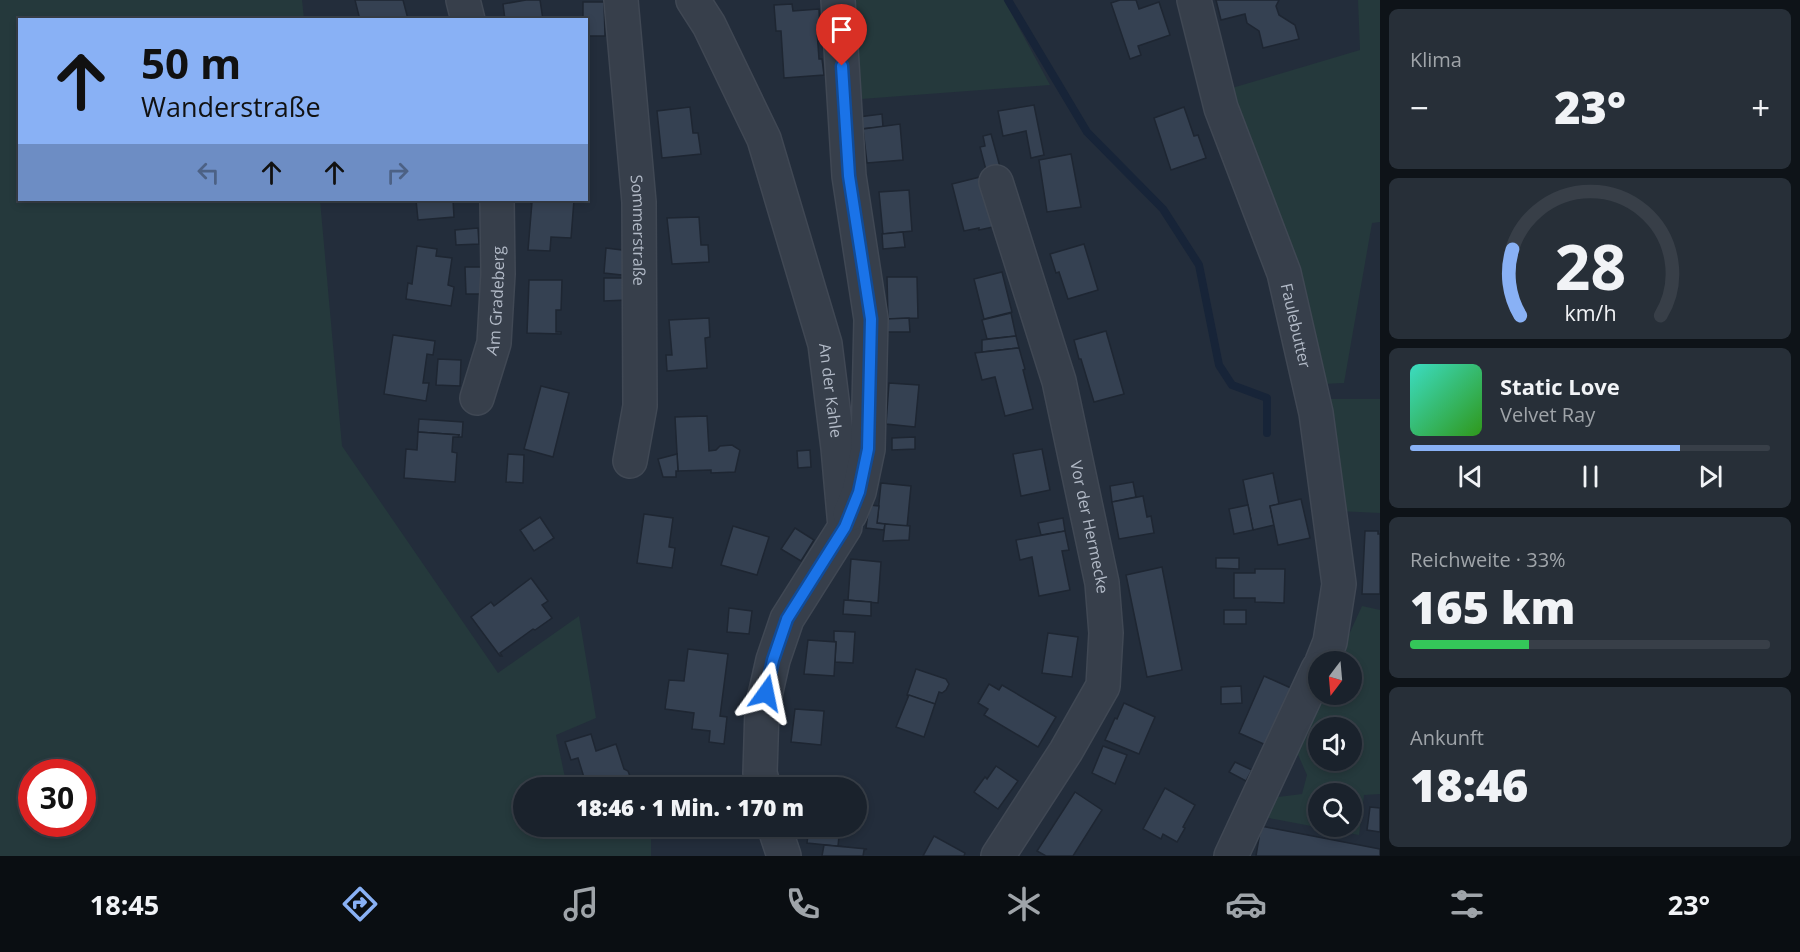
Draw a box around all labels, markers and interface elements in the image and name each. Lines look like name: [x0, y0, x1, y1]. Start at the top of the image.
pin: [816, 4, 867, 66]
icon: arrive: [825, 13, 858, 46]
text: 50 m: [141, 34, 241, 91]
icon: ahead: [42, 42, 120, 120]
text: Klima: [1410, 46, 1462, 73]
text: 23°: [1554, 76, 1626, 137]
text: −: [1410, 85, 1429, 130]
text: +: [1751, 85, 1770, 130]
text: Wanderstraße: [141, 88, 321, 125]
icon: left: [192, 156, 225, 189]
icon: ahead: [255, 156, 288, 189]
icon: ahead: [318, 156, 351, 189]
icon: right: [381, 156, 414, 189]
street label: Sommerstraße: [626, 174, 650, 286]
text: 28: [1554, 223, 1626, 308]
street label: Am Gradeberg: [480, 246, 509, 358]
street label: Faulebutter: [1276, 281, 1317, 371]
text: km/h: [1564, 298, 1616, 327]
street label: An der Kahle: [814, 342, 848, 439]
text: Static Love: [1500, 371, 1620, 401]
text: Velvet Ray: [1500, 401, 1595, 428]
street label: Vor der Hermecke: [1065, 458, 1114, 594]
icon: previous: [1454, 460, 1487, 493]
icon: pause: [1574, 460, 1607, 493]
icon: next: [1694, 460, 1727, 493]
text: Reichweite · 33%: [1410, 546, 1566, 573]
text: 165 km: [1410, 576, 1575, 637]
north arrow: [1308, 651, 1362, 705]
map controls: [1308, 651, 1362, 837]
position arrow: [734, 661, 798, 725]
button: sound: [1308, 717, 1362, 771]
text: Ankunft: [1410, 724, 1484, 751]
text: 18:46: [1410, 754, 1528, 815]
speed limit sign: 30: [18, 759, 96, 837]
button: search: [1308, 783, 1362, 837]
text: 18:46 · 1 Min. · 170 m: [576, 792, 804, 822]
icon: directions: [339, 883, 381, 925]
icon: music: [560, 883, 602, 925]
icon: phone: [782, 883, 824, 925]
icon: climate: [1003, 883, 1045, 925]
icon: car: [1225, 883, 1267, 925]
icon: filters: [1446, 883, 1488, 925]
text: 18:45: [90, 886, 159, 923]
text: 23°: [1668, 886, 1710, 923]

